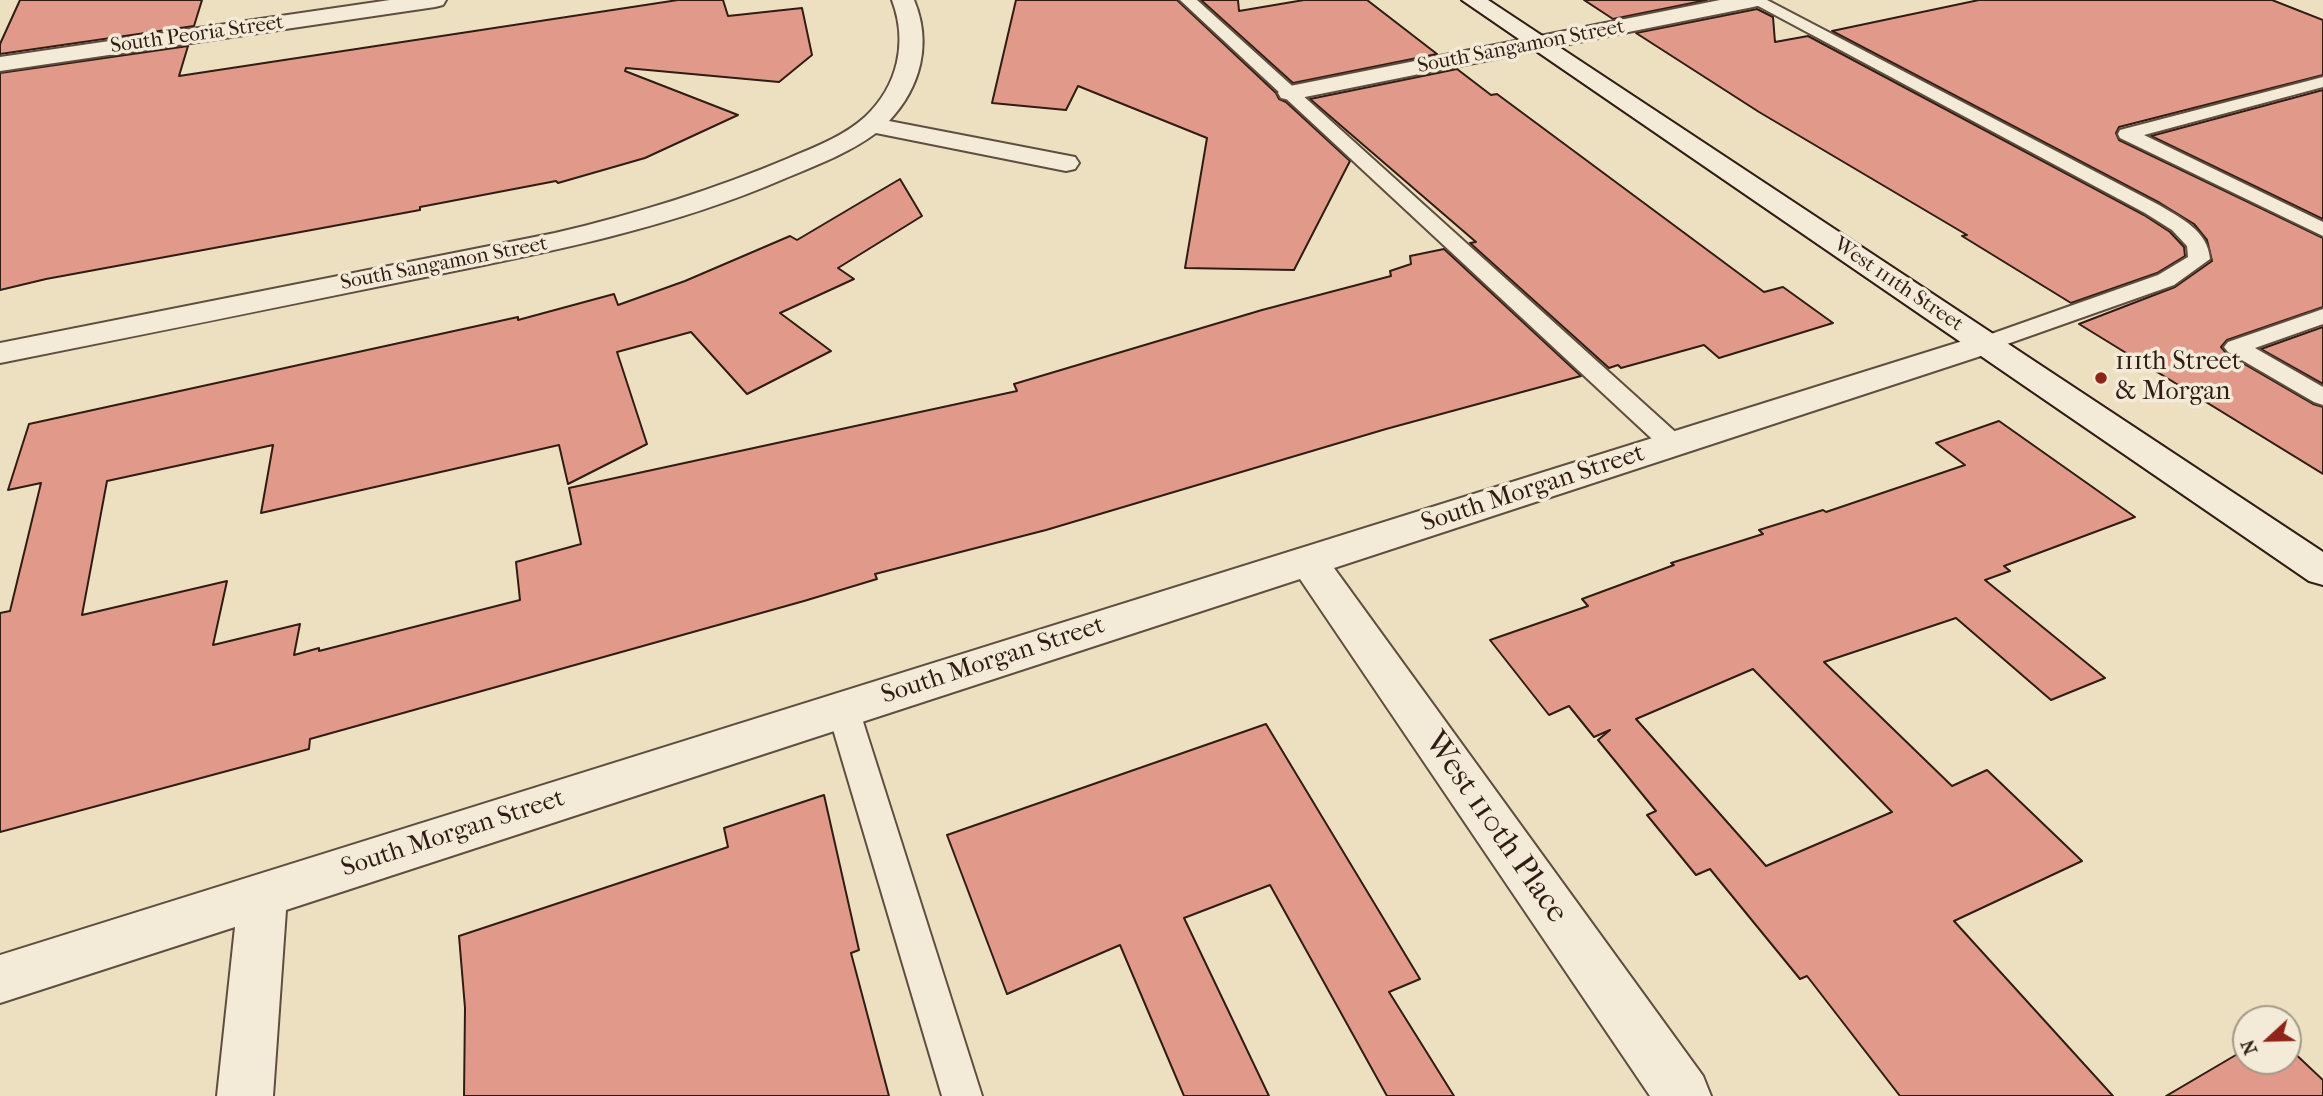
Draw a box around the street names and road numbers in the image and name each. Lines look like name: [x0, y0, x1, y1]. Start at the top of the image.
street label: South Peoria Street: [109, 10, 285, 60]
street label: South Sangamon Street: [1415, 15, 1627, 79]
street label: South Sangamon Street: [338, 232, 550, 296]
street label: West 111th Street: [1828, 232, 1968, 338]
street label: South Morgan Street: [1417, 438, 1649, 540]
street label: South Morgan Street: [877, 610, 1109, 712]
street label: West 110th Place: [1415, 725, 1575, 931]
street label: South Morgan Street: [337, 783, 569, 885]

